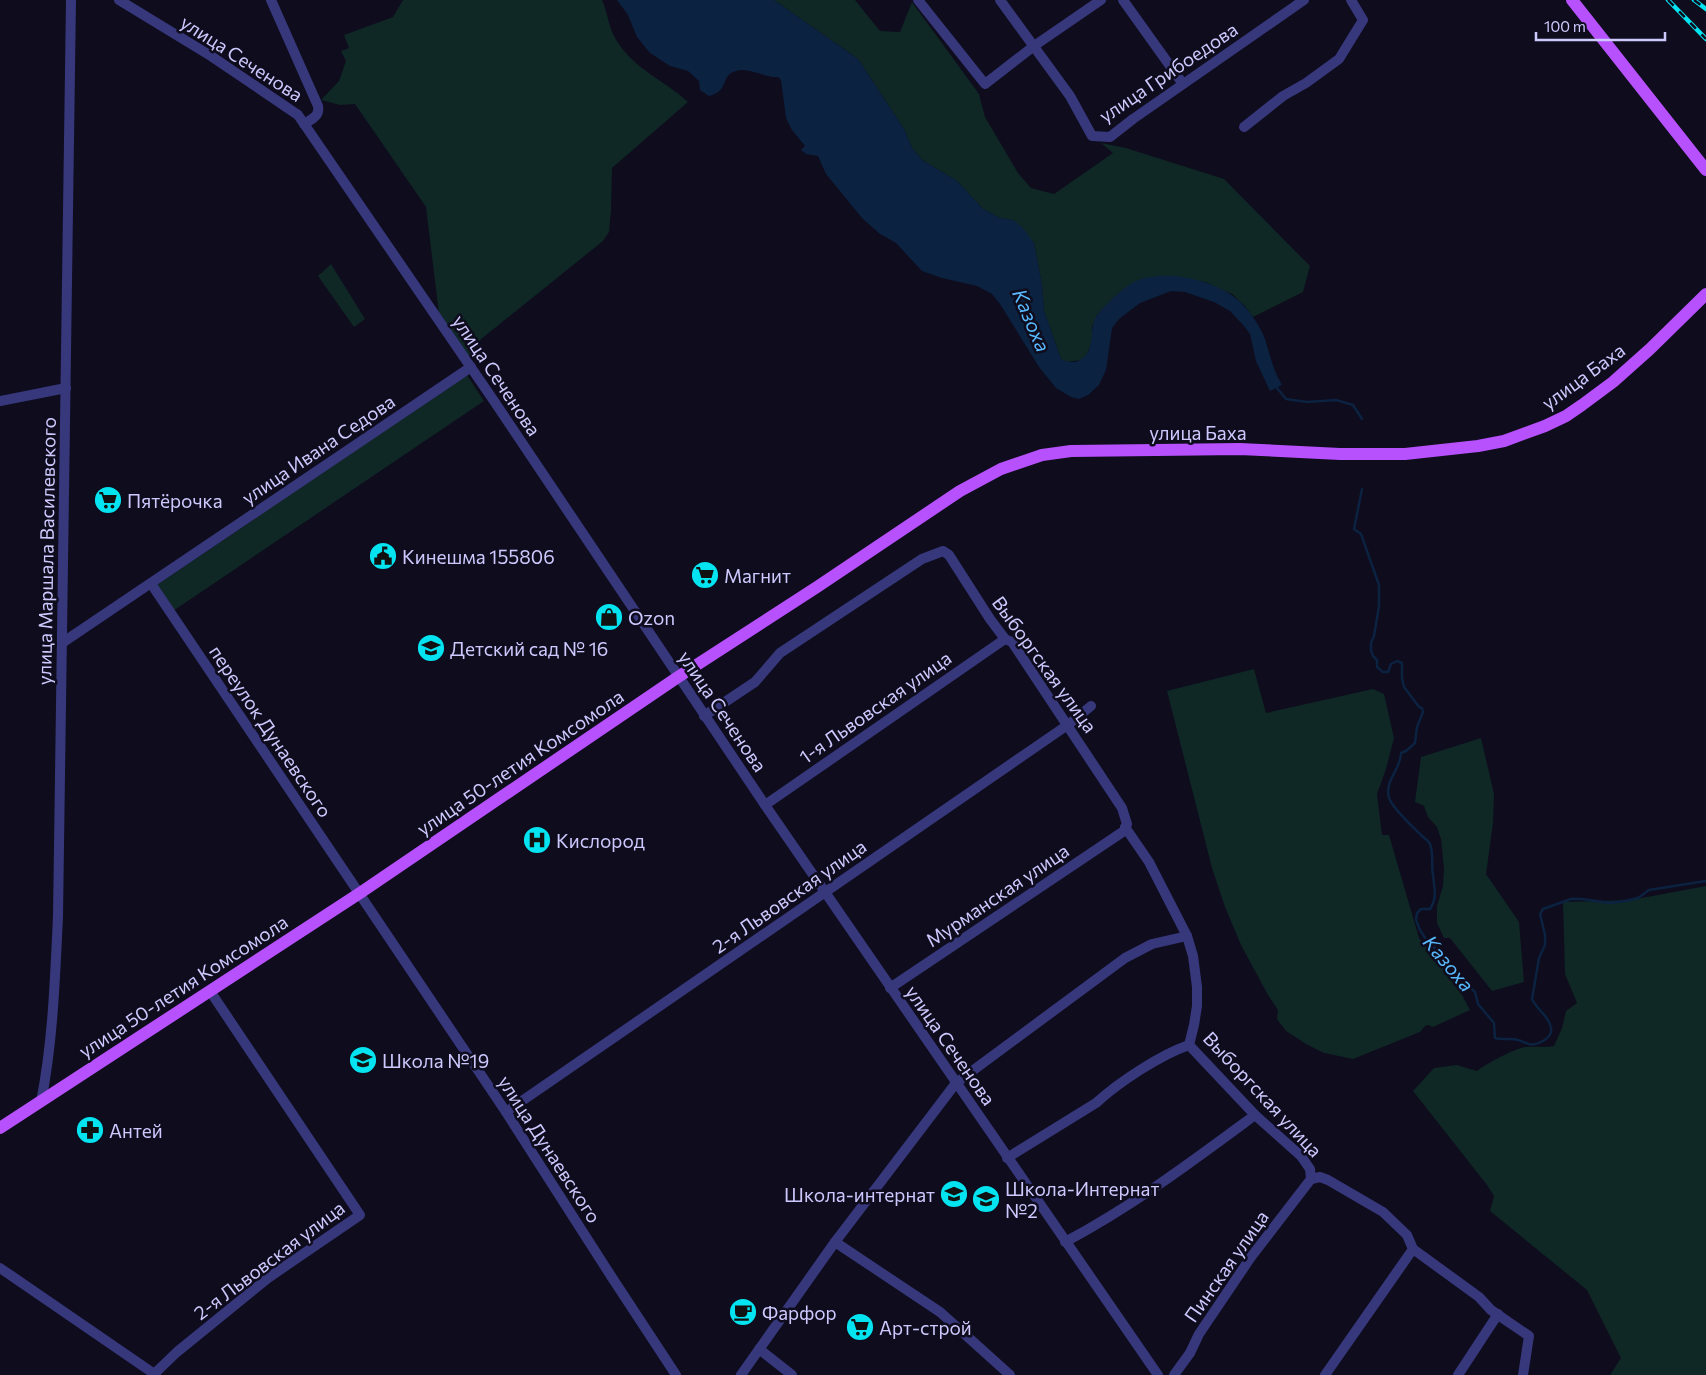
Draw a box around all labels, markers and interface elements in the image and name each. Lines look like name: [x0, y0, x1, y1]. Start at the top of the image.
street label: улица Сеченова: [177, 10, 307, 106]
scale bar: [1536, 10, 1665, 42]
street label: улица Грибоедова: [1094, 17, 1242, 127]
text: 100 m: [1544, 17, 1586, 35]
water label: Казоха: [1008, 285, 1056, 355]
street label: улица Сеченова: [448, 310, 546, 440]
street label: улица Баха: [1537, 338, 1629, 414]
street label: улица Ивана Седова: [237, 389, 399, 509]
street label: улица Маршала Василевского: [32, 417, 60, 685]
street label: улица Баха: [1149, 421, 1247, 444]
supermarket icon: Пятёрочка: [93, 485, 123, 515]
place label: Пятёрочка: [127, 489, 223, 512]
public building icon: Кинешма 155806: [368, 541, 398, 571]
place label: Кинешма 155806: [402, 545, 555, 568]
supermarket icon: Магнит: [690, 560, 720, 590]
place label: Магнит: [724, 564, 791, 587]
street label: Выборгская улица: [988, 591, 1102, 737]
shop icon: Ozon: [594, 602, 624, 632]
place label: Ozon: [628, 606, 675, 629]
school or university icon: Детский сад № 16: [416, 633, 446, 663]
place label: Детский сад № 16: [450, 637, 608, 660]
street label: переулок Дунаевского: [205, 641, 337, 821]
street label: улица Сеченова: [674, 646, 772, 776]
street label: 1-я Львовская улица: [795, 646, 955, 768]
street label: улица 50-летия Комсомола: [412, 684, 628, 840]
hospital icon: Кислород: [522, 825, 552, 855]
place label: Кислород: [556, 829, 645, 852]
street label: 2-я Львовская улица: [708, 834, 870, 958]
street label: Мурманская улица: [921, 839, 1073, 951]
street label: улица 50-летия Комсомола: [74, 910, 292, 1062]
water label: Казоха: [1419, 930, 1479, 996]
street label: улица Сеченова: [901, 981, 1001, 1109]
street label: Выборгская улица: [1199, 1026, 1327, 1162]
school or university icon: Школа №19: [348, 1045, 378, 1075]
place label: Школа №19: [382, 1049, 489, 1072]
street label: улица Дунаевского: [494, 1071, 606, 1227]
pharmacy icon: Антей: [75, 1115, 105, 1145]
place label: Антей: [109, 1119, 163, 1142]
place label: Школа-Интернат №2: [1005, 1177, 1159, 1222]
school or university icon: Школа-интернат: [939, 1179, 969, 1209]
place label: Школа-интернат: [784, 1183, 935, 1206]
school or university icon: Школа-Интернат №2: [971, 1184, 1001, 1214]
street label: 2-я Львовская улица: [189, 1196, 349, 1324]
street label: Пинская улица: [1179, 1206, 1273, 1326]
cafe icon: Фарфор: [728, 1297, 758, 1327]
place label: Фарфор: [762, 1301, 837, 1324]
supermarket icon: Арт-строй: [845, 1312, 875, 1342]
place label: Арт-строй: [879, 1316, 972, 1339]

